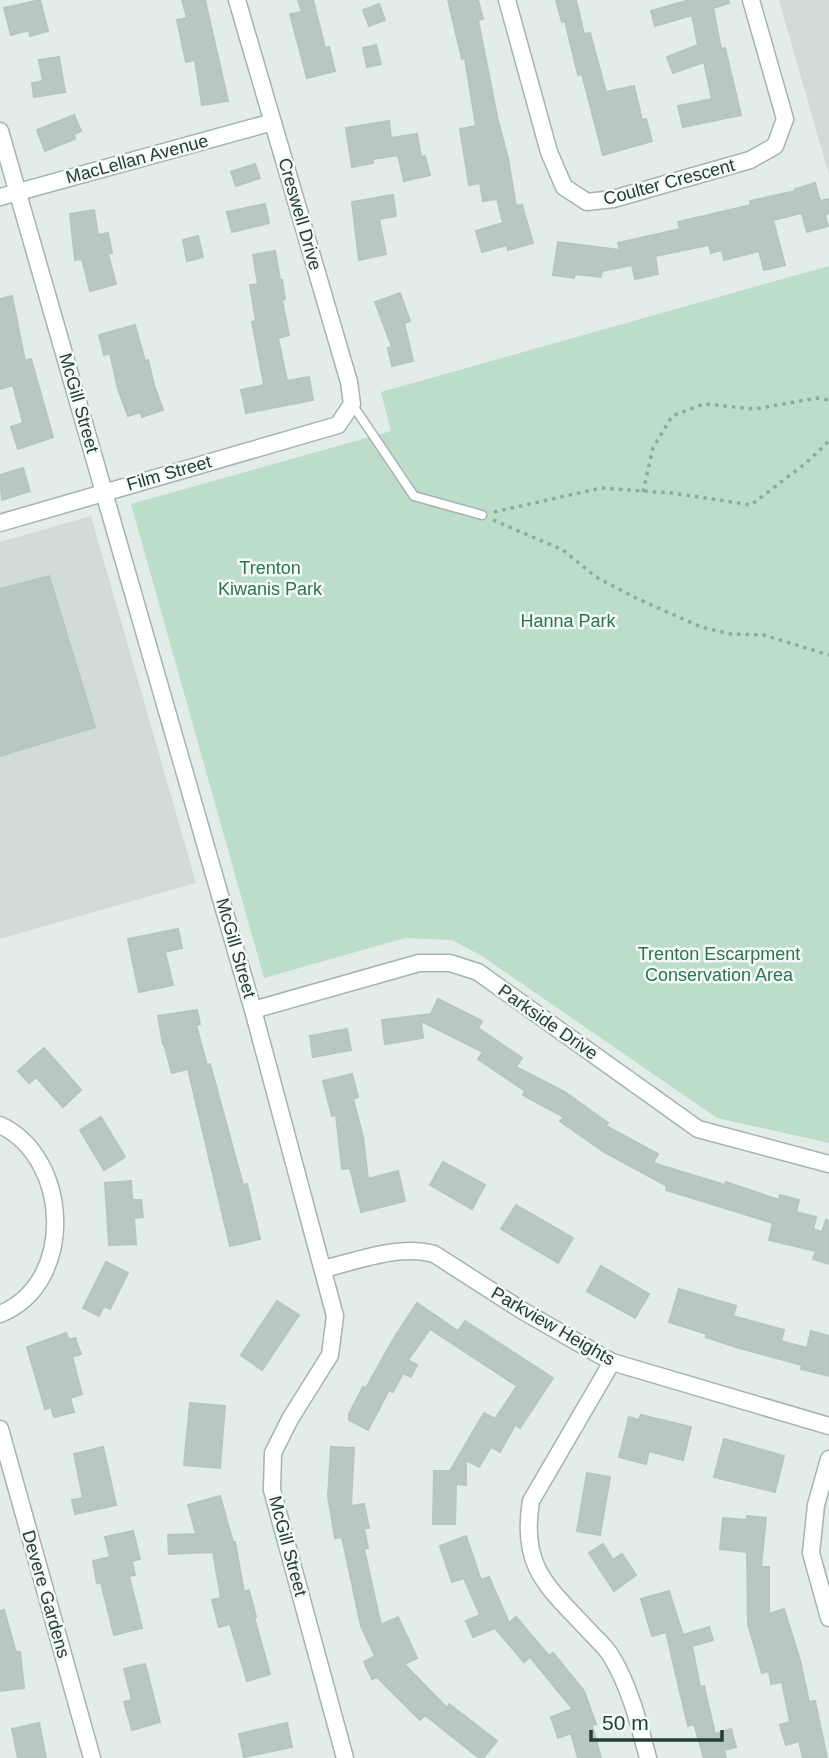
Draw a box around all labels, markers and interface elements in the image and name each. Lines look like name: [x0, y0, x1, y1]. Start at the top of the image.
street label: MacLellan Avenue: [64, 130, 210, 188]
street label: Creswell Drive: [274, 155, 326, 273]
street label: Coulter Crescent: [601, 155, 737, 209]
street label: McGill Street: [55, 351, 103, 455]
street label: Film Street: [124, 451, 214, 495]
park label: Trenton Kiwanis Park: [218, 558, 323, 599]
park label: Hanna Park: [520, 611, 617, 631]
street label: McGill Street: [212, 896, 260, 1000]
park label: Trenton Escarpment Conservation Area: [638, 944, 800, 985]
street label: Parkside Drive: [494, 980, 602, 1064]
street label: Parkview Heights: [488, 1283, 618, 1369]
street label: McGill Street: [265, 1494, 311, 1598]
street label: Devere Gardens: [18, 1528, 74, 1660]
scale bar: [591, 1698, 722, 1742]
text: 50 m: [602, 1711, 649, 1734]

